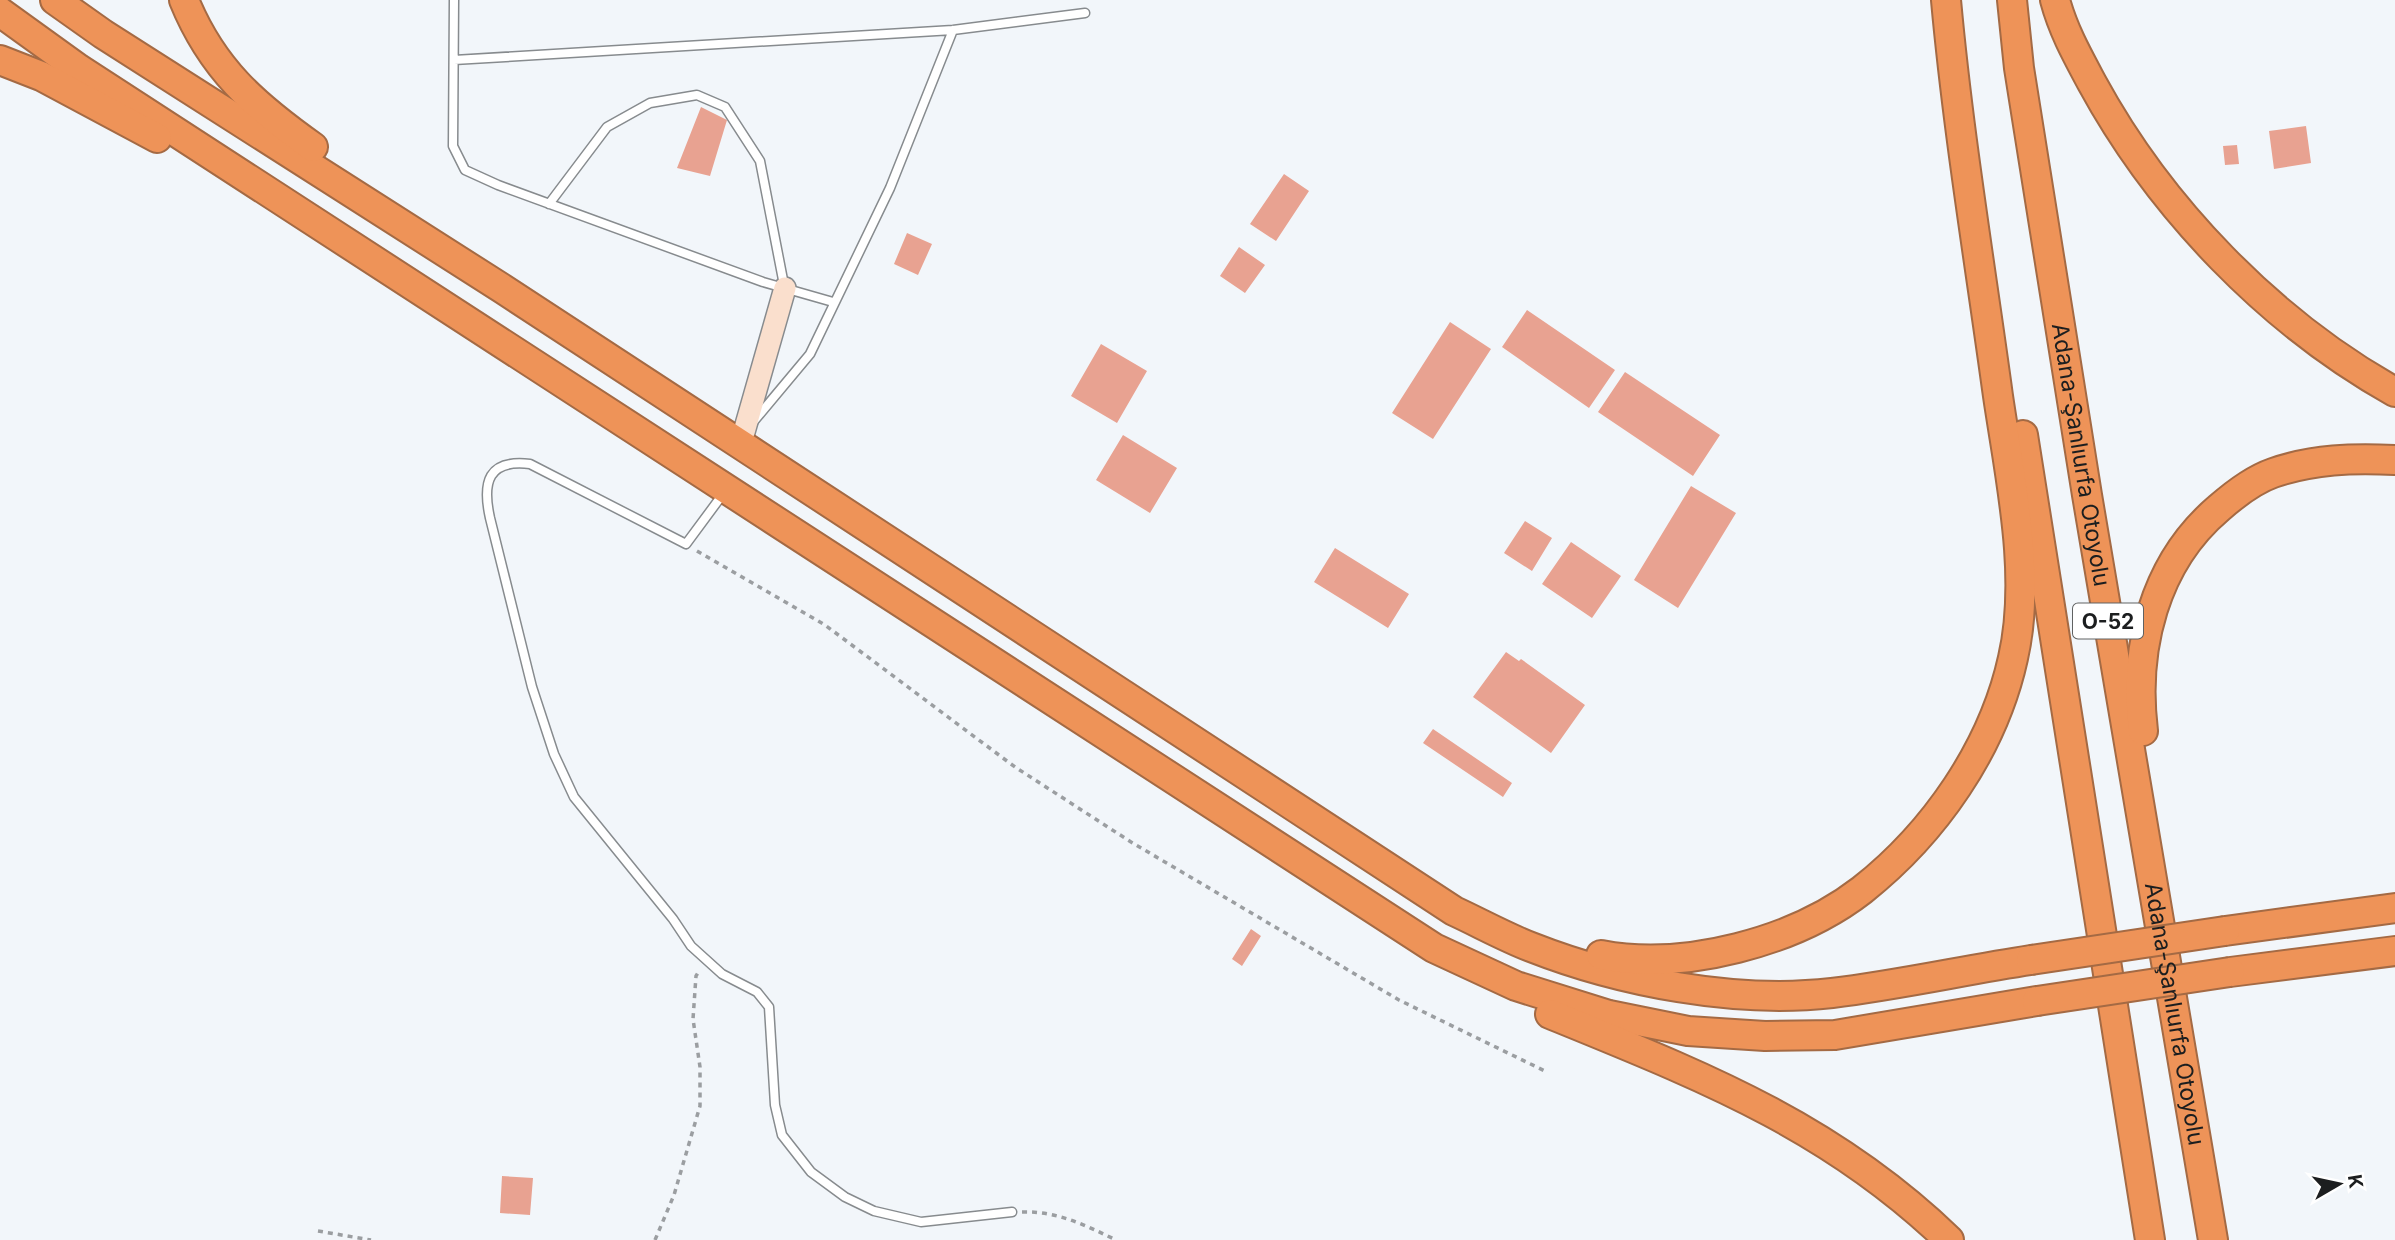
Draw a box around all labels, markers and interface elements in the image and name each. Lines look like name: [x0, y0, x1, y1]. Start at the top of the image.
street label: Adana-Şanlıurfa Otoyolu: [2046, 321, 2116, 588]
road number: O-52: [2073, 604, 2143, 638]
street label: Adana-Şanlıurfa Otoyolu: [2139, 880, 2211, 1148]
north arrow: [2304, 1149, 2374, 1219]
text: K: [2343, 1173, 2368, 1190]

